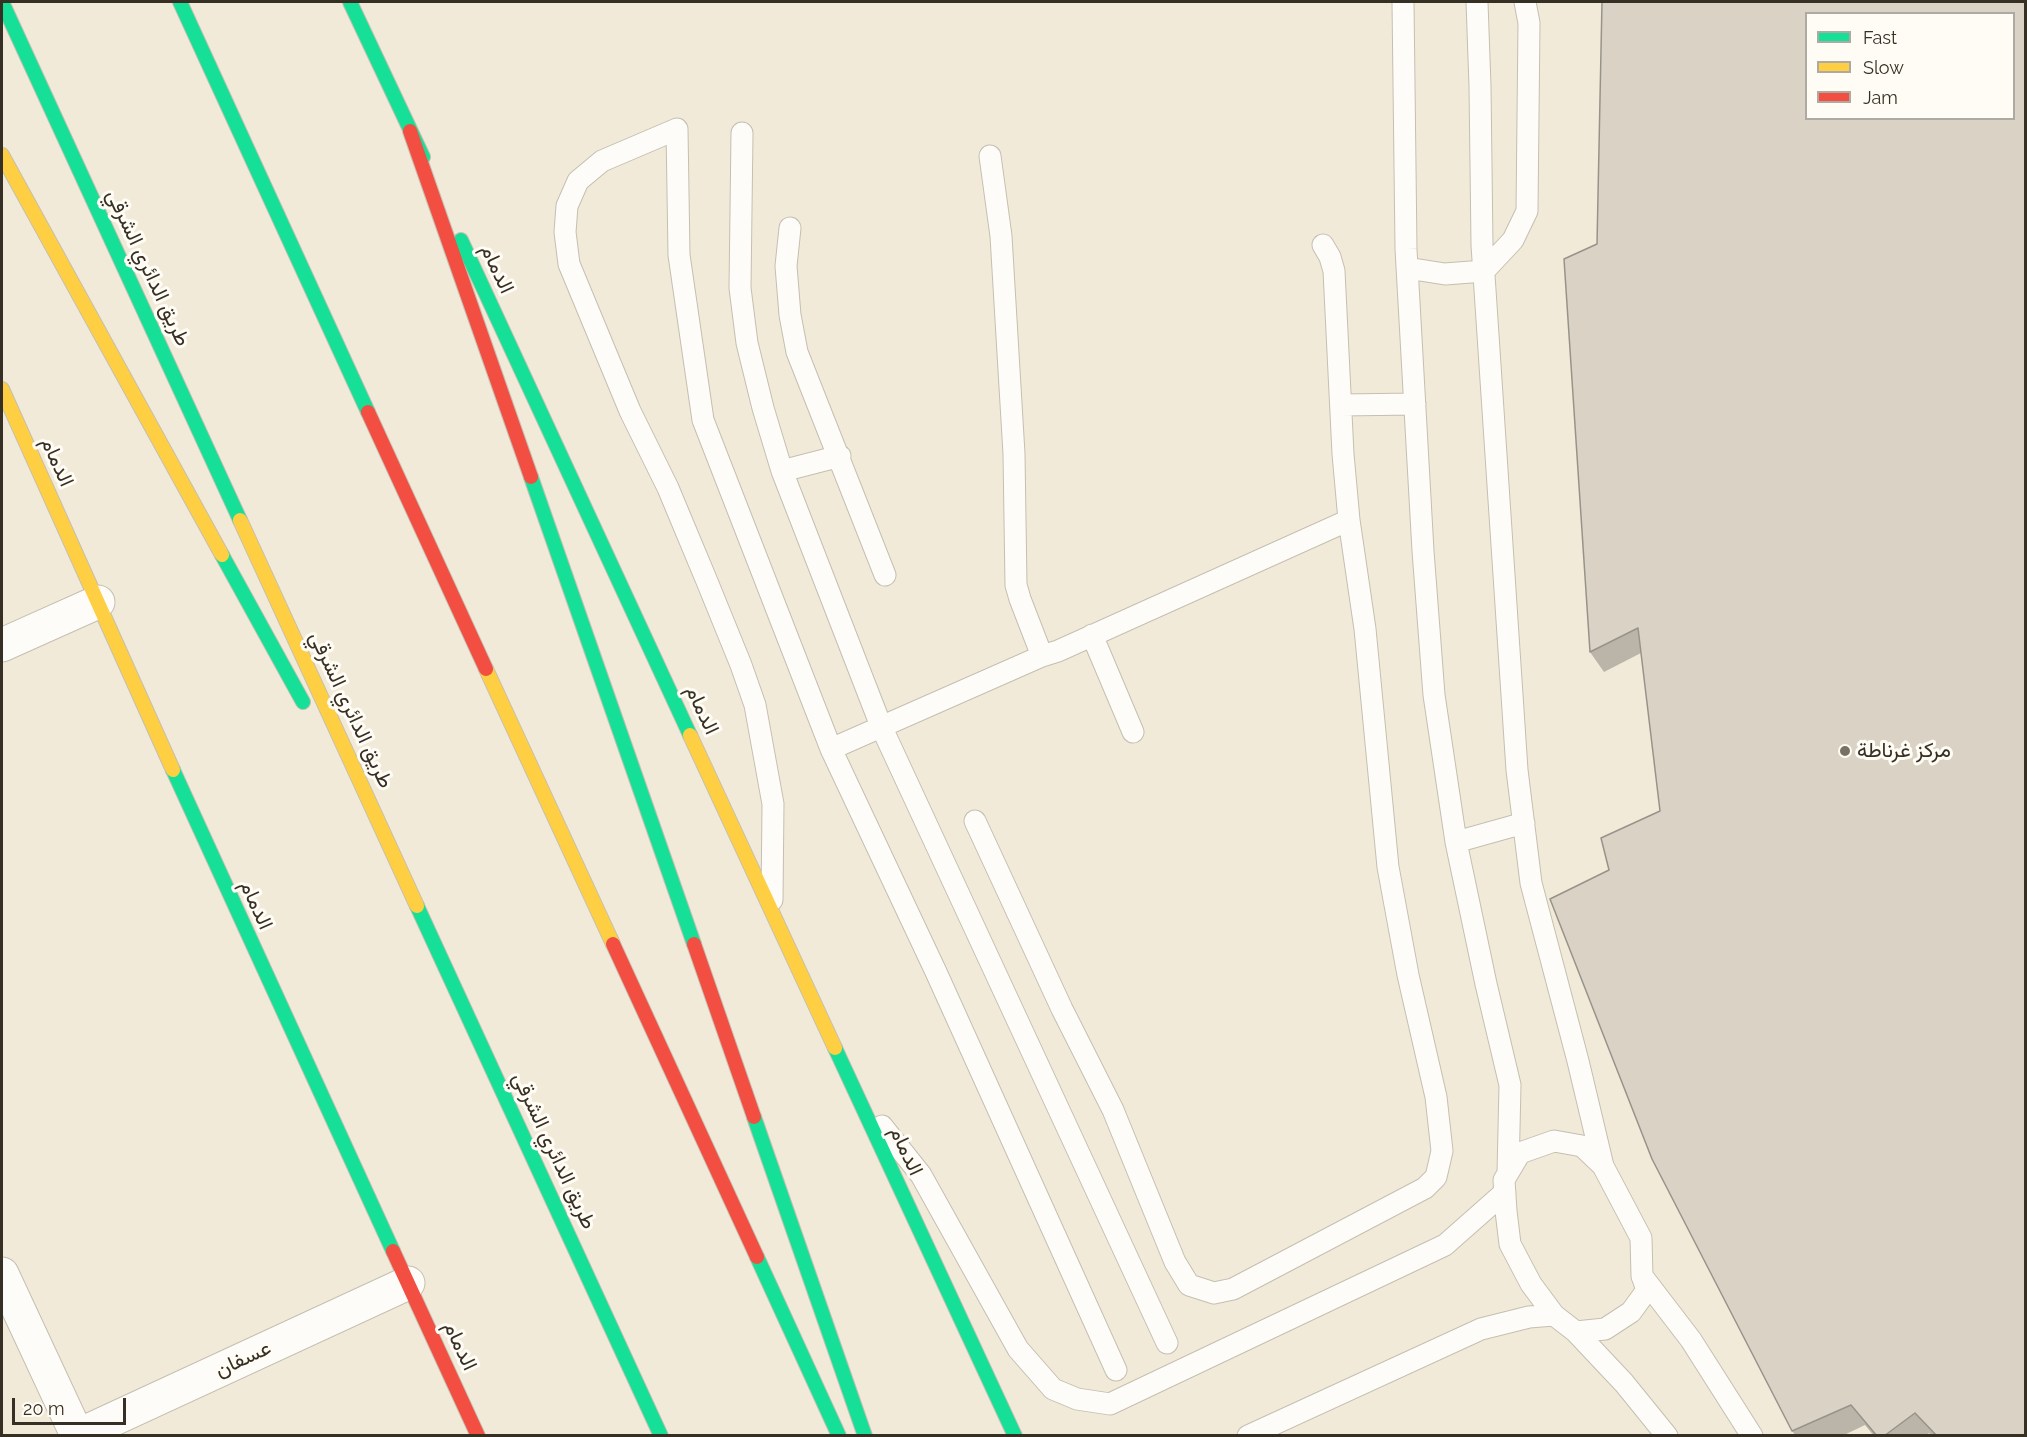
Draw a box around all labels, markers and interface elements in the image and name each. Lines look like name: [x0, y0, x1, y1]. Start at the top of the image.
legend: [1805, 12, 2015, 120]
text: Fast: [1863, 27, 1897, 48]
text: Slow: [1863, 57, 1904, 78]
text: Jam: [1863, 87, 1898, 108]
street label: طريق الدائري الشرقي: [101, 186, 195, 350]
street label: الدمام: [475, 240, 519, 298]
street label: الدمام: [35, 433, 79, 491]
street label: طريق الدائري الشرقي: [304, 628, 398, 792]
street label: الدمام: [680, 681, 724, 739]
place label: مركز غرناطة: [1857, 738, 1951, 764]
marker: مركز غرناطة: [1838, 744, 1852, 758]
street label: الدمام: [234, 876, 278, 934]
street label: طريق الدائري الشرقي: [507, 1069, 601, 1233]
street label: الدمام: [884, 1122, 928, 1180]
street label: الدمام: [438, 1317, 482, 1375]
street label: عسفان: [211, 1335, 275, 1383]
scale bar: [15, 1386, 129, 1424]
text: 20 m: [23, 1398, 65, 1419]

